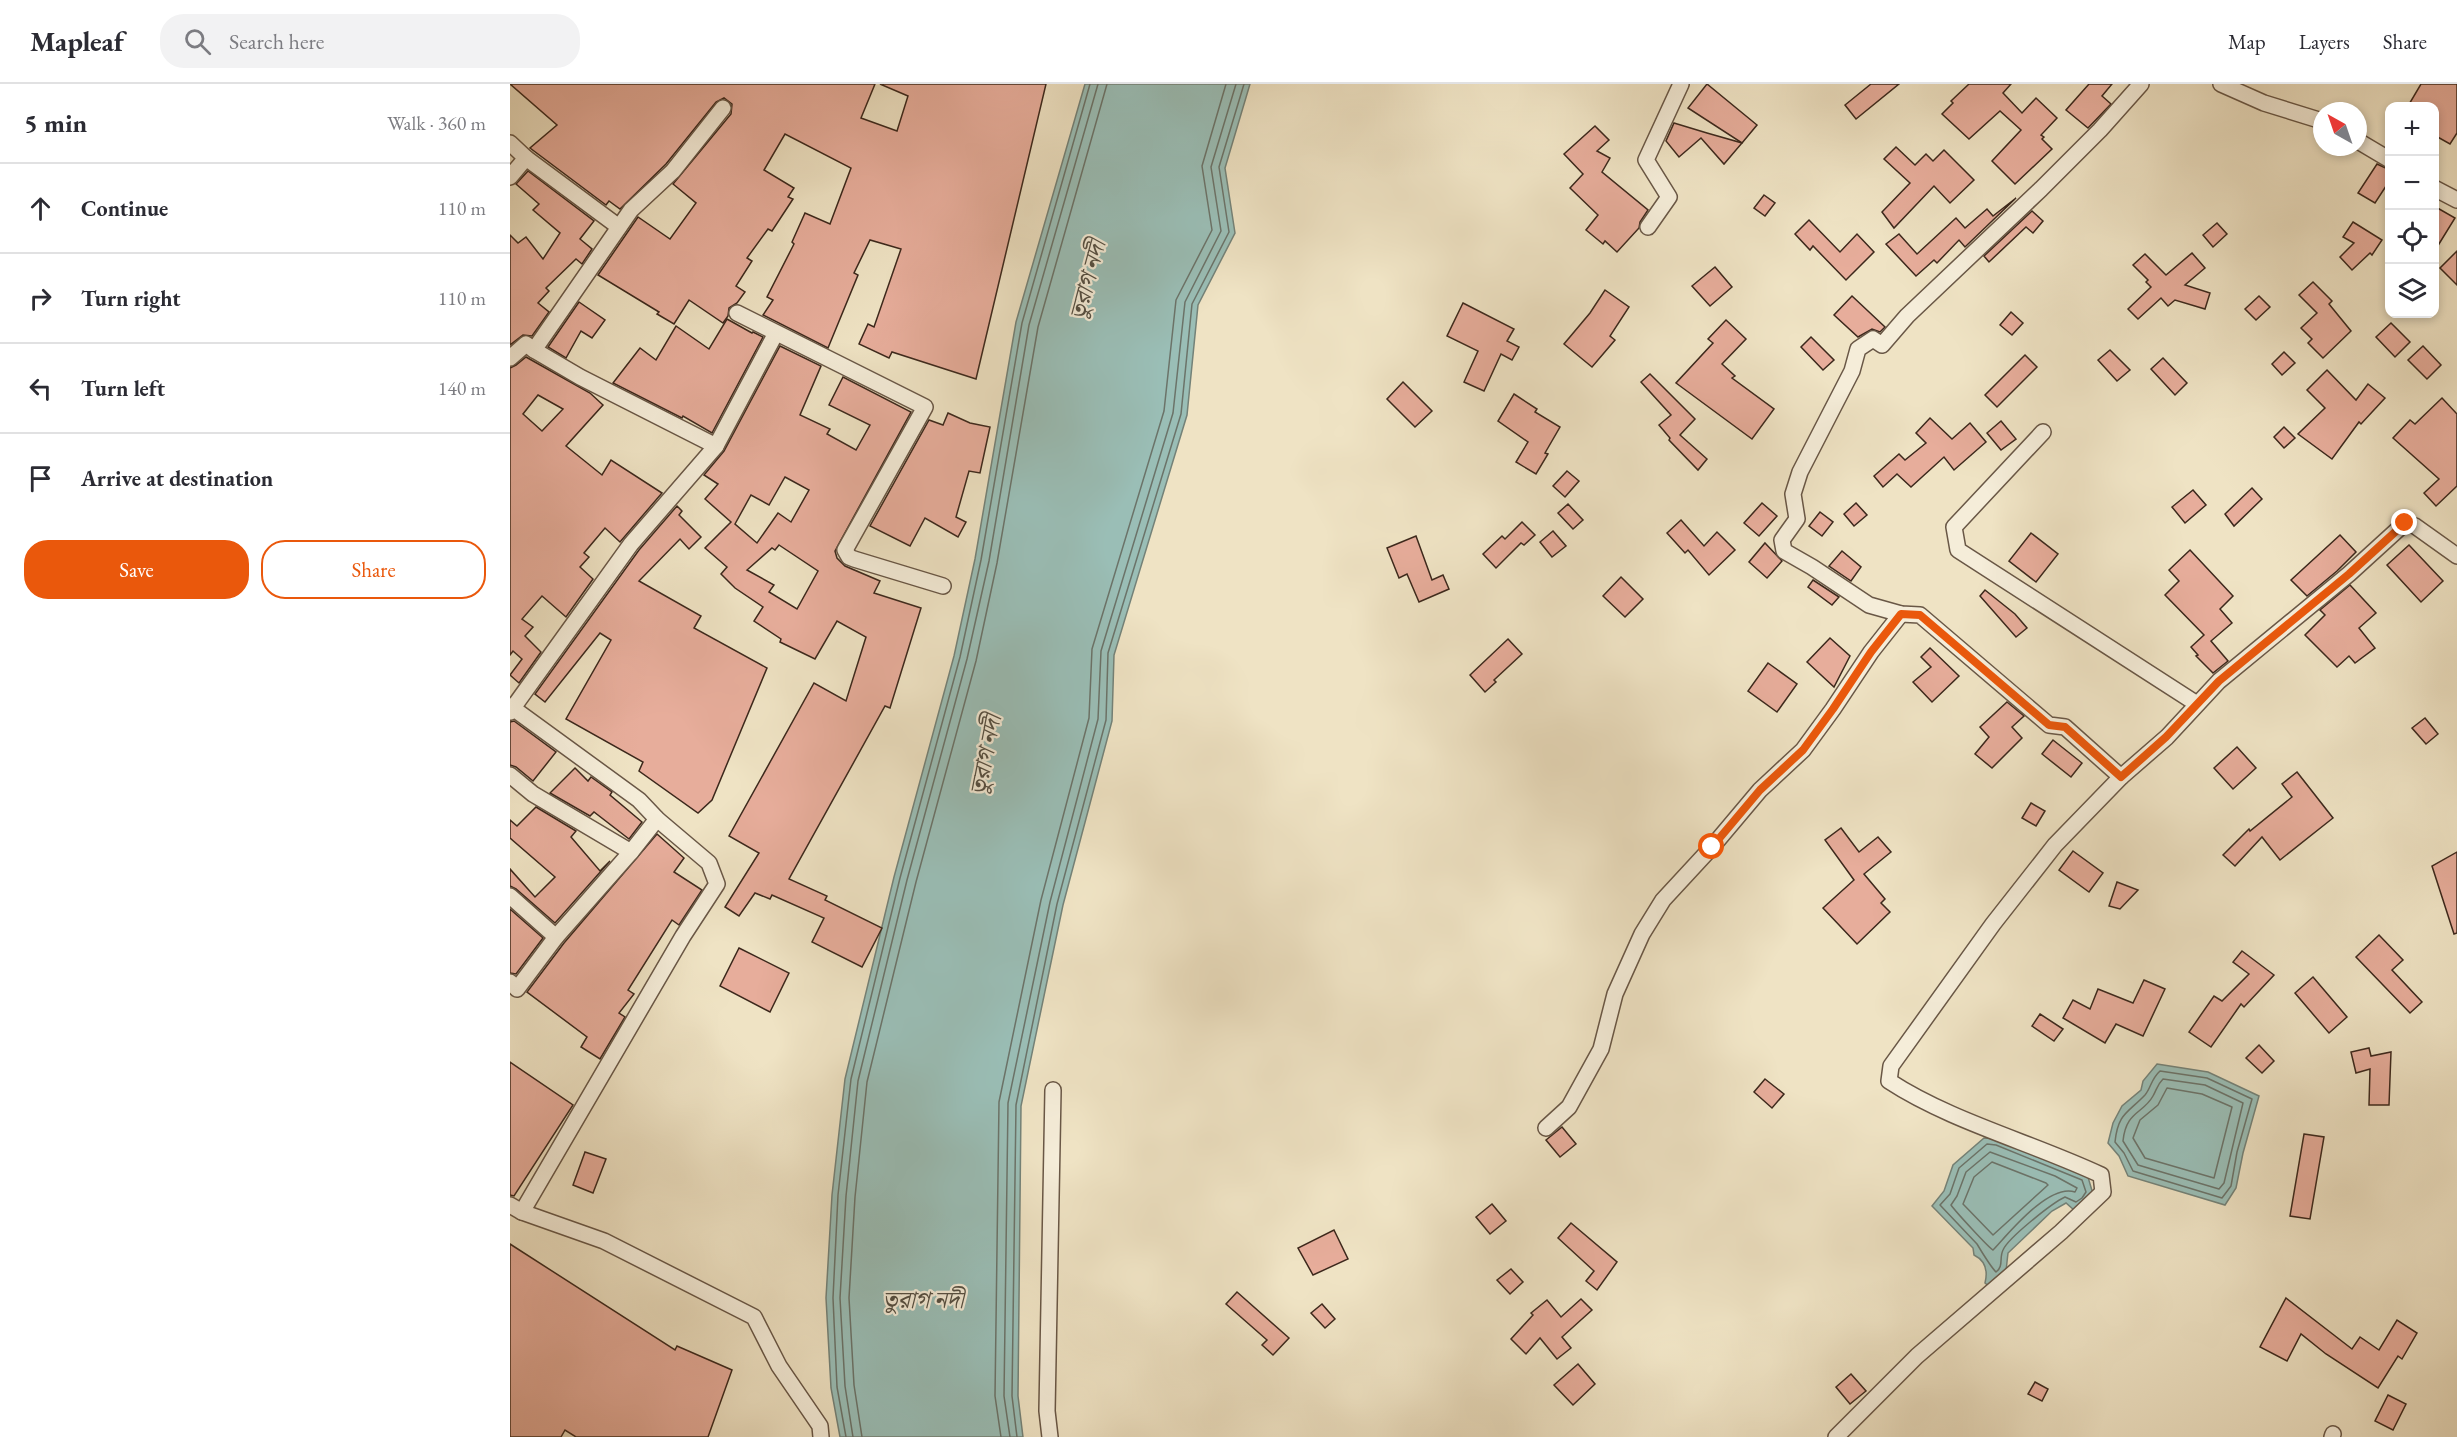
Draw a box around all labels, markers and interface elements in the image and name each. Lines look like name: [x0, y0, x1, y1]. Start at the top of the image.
search box: [160, 14, 580, 68]
text: Mapleaf: [30, 23, 124, 59]
icon: search: [181, 25, 214, 58]
text: Search here: [229, 27, 324, 56]
text: Map: [2228, 28, 2266, 55]
text: Layers: [2299, 28, 2350, 55]
text: Share: [2383, 28, 2427, 55]
north arrow: [2313, 102, 2367, 156]
map controls: [2385, 102, 2439, 318]
button: +: [2385, 102, 2439, 156]
text: 5 min: [24, 106, 87, 140]
text: Walk · 360 m: [387, 110, 486, 136]
button: −: [2385, 156, 2439, 210]
icon: ahead: [24, 192, 57, 225]
text: Continue: [81, 194, 168, 223]
text: 110 m: [438, 195, 486, 221]
button: locate: [2385, 210, 2439, 264]
water label: তুরাগ নদী: [1062, 234, 1113, 323]
button: layers: [2385, 264, 2439, 318]
icon: right: [24, 282, 57, 315]
text: Turn right: [81, 284, 180, 313]
text: 110 m: [438, 285, 486, 311]
icon: left: [24, 372, 57, 405]
text: Turn left: [81, 374, 165, 403]
text: 140 m: [438, 375, 486, 401]
icon: arrive: [24, 462, 57, 495]
text: Arrive at destination: [81, 464, 273, 493]
route end: [2391, 509, 2417, 535]
button: Save: [24, 540, 249, 599]
button: Share: [261, 540, 486, 599]
water label: তুরাগ নদী: [962, 709, 1009, 798]
route start: [1698, 833, 1724, 859]
water label: তুরাগ নদী: [883, 1284, 967, 1315]

